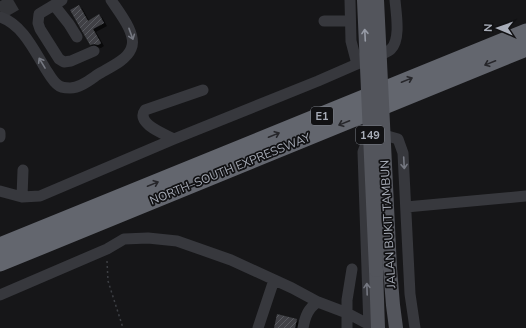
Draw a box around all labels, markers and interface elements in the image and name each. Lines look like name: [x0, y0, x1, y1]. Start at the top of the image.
north arrow: [478, 8, 518, 48]
text: N: [481, 23, 496, 32]
one-way arrow: [127, 27, 135, 39]
one-way arrow: [362, 29, 369, 42]
one-way arrow: [38, 57, 46, 69]
one-way arrow: [484, 60, 496, 67]
one-way arrow: [400, 76, 412, 84]
road number: E1: [311, 107, 333, 125]
one-way arrow: [338, 119, 350, 127]
road number: 149: [356, 126, 384, 144]
street label: NORTH–SOUTH EXPRESSWAY: [147, 129, 314, 209]
one-way arrow: [267, 131, 279, 139]
one-way arrow: [400, 156, 408, 169]
street label: JALAN BUKIT TAMBUN: [377, 159, 399, 290]
one-way arrow: [147, 180, 159, 187]
one-way arrow: [363, 283, 371, 296]

